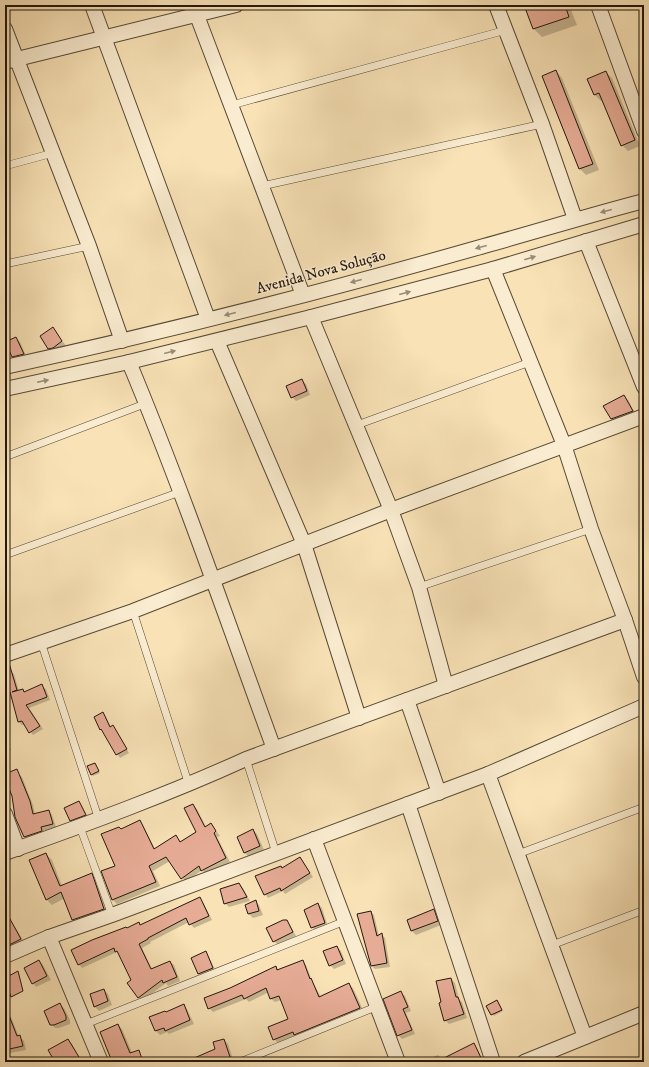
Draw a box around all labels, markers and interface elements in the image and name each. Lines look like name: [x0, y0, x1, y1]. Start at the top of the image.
one-way arrow: [600, 208, 612, 214]
one-way arrow: [475, 244, 487, 250]
street label: Avenida Nova Solução: [254, 246, 388, 298]
one-way arrow: [524, 255, 536, 261]
one-way arrow: [350, 278, 362, 284]
one-way arrow: [398, 289, 411, 295]
one-way arrow: [224, 311, 236, 317]
one-way arrow: [164, 349, 176, 355]
one-way arrow: [37, 377, 49, 383]

